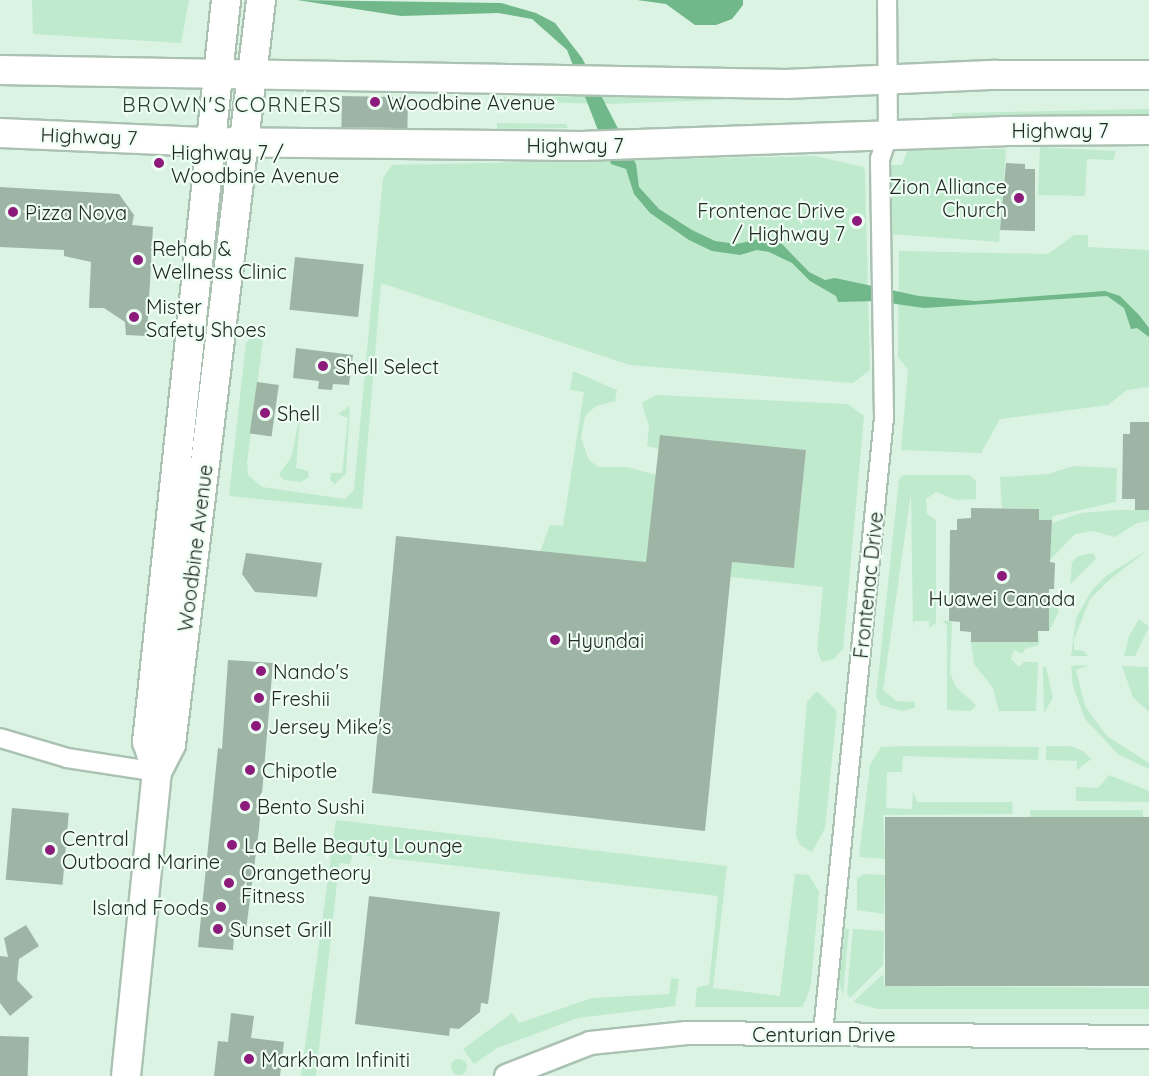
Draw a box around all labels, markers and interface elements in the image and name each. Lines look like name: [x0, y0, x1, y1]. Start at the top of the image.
place label: Woodbine Avenue: [387, 90, 555, 114]
district label: BROWN'S CORNERS: [122, 91, 342, 117]
marker: Woodbine Avenue: [368, 95, 382, 109]
street label: Highway 7: [1012, 118, 1108, 142]
street label: Highway 7: [40, 122, 138, 150]
street label: Highway 7: [527, 133, 623, 157]
place label: Highway 7 / Woodbine Avenue: [171, 140, 339, 187]
marker: Highway 7 / Woodbine Avenue: [152, 156, 166, 170]
place label: Zion Alliance Church: [889, 174, 1007, 221]
marker: Zion Alliance Church: [1012, 191, 1026, 205]
place label: Frontenac Drive / Highway 7: [697, 198, 845, 245]
place label: Pizza Nova: [25, 200, 127, 224]
marker: Pizza Nova: [6, 205, 20, 219]
marker: Frontenac Drive / Highway 7: [850, 214, 864, 228]
place label: Rehab & Wellness Clinic: [152, 237, 287, 284]
marker: Rehab & Wellness Clinic: [129, 251, 147, 269]
place label: Mister Safety Shoes: [146, 294, 266, 341]
marker: Mister Safety Shoes: [127, 310, 141, 324]
place label: Shell Select: [335, 354, 439, 378]
marker: Shell Select: [316, 359, 330, 373]
place label: Shell: [277, 401, 320, 425]
marker: Shell: [258, 406, 272, 420]
street label: Woodbine Avenue: [173, 463, 217, 633]
street label: Frontenac Drive: [848, 510, 888, 660]
marker: Huawei Canada: [995, 569, 1009, 583]
place label: Huawei Canada: [929, 586, 1075, 610]
place label: Hyundai: [567, 628, 644, 652]
marker: Hyundai: [548, 633, 562, 647]
place label: Nando's: [273, 659, 349, 683]
marker: Nando's: [254, 664, 268, 678]
place label: Freshii: [271, 686, 330, 710]
marker: Freshii: [252, 691, 266, 705]
place label: Jersey Mike's: [268, 714, 391, 738]
marker: Jersey Mike's: [249, 719, 263, 733]
place label: Chipotle: [262, 758, 337, 782]
marker: Chipotle: [243, 763, 257, 777]
place label: Bento Sushi: [257, 794, 365, 818]
marker: Bento Sushi: [238, 799, 252, 813]
place label: Central Outboard Marine: [62, 826, 220, 873]
place label: La Belle Beauty Lounge: [244, 833, 463, 857]
marker: La Belle Beauty Lounge: [225, 838, 239, 852]
marker: Central Outboard Marine: [43, 843, 57, 857]
place label: Orangetheory Fitness: [241, 860, 371, 907]
marker: Orangetheory Fitness: [222, 876, 236, 890]
place label: Island Foods: [92, 895, 209, 919]
marker: Island Foods: [214, 900, 228, 914]
place label: Sunset Grill: [230, 917, 332, 941]
marker: Sunset Grill: [211, 922, 225, 936]
street label: Centurian Drive: [752, 1022, 896, 1046]
place label: Markham Infiniti: [261, 1047, 410, 1071]
marker: Markham Infiniti: [242, 1052, 256, 1066]

